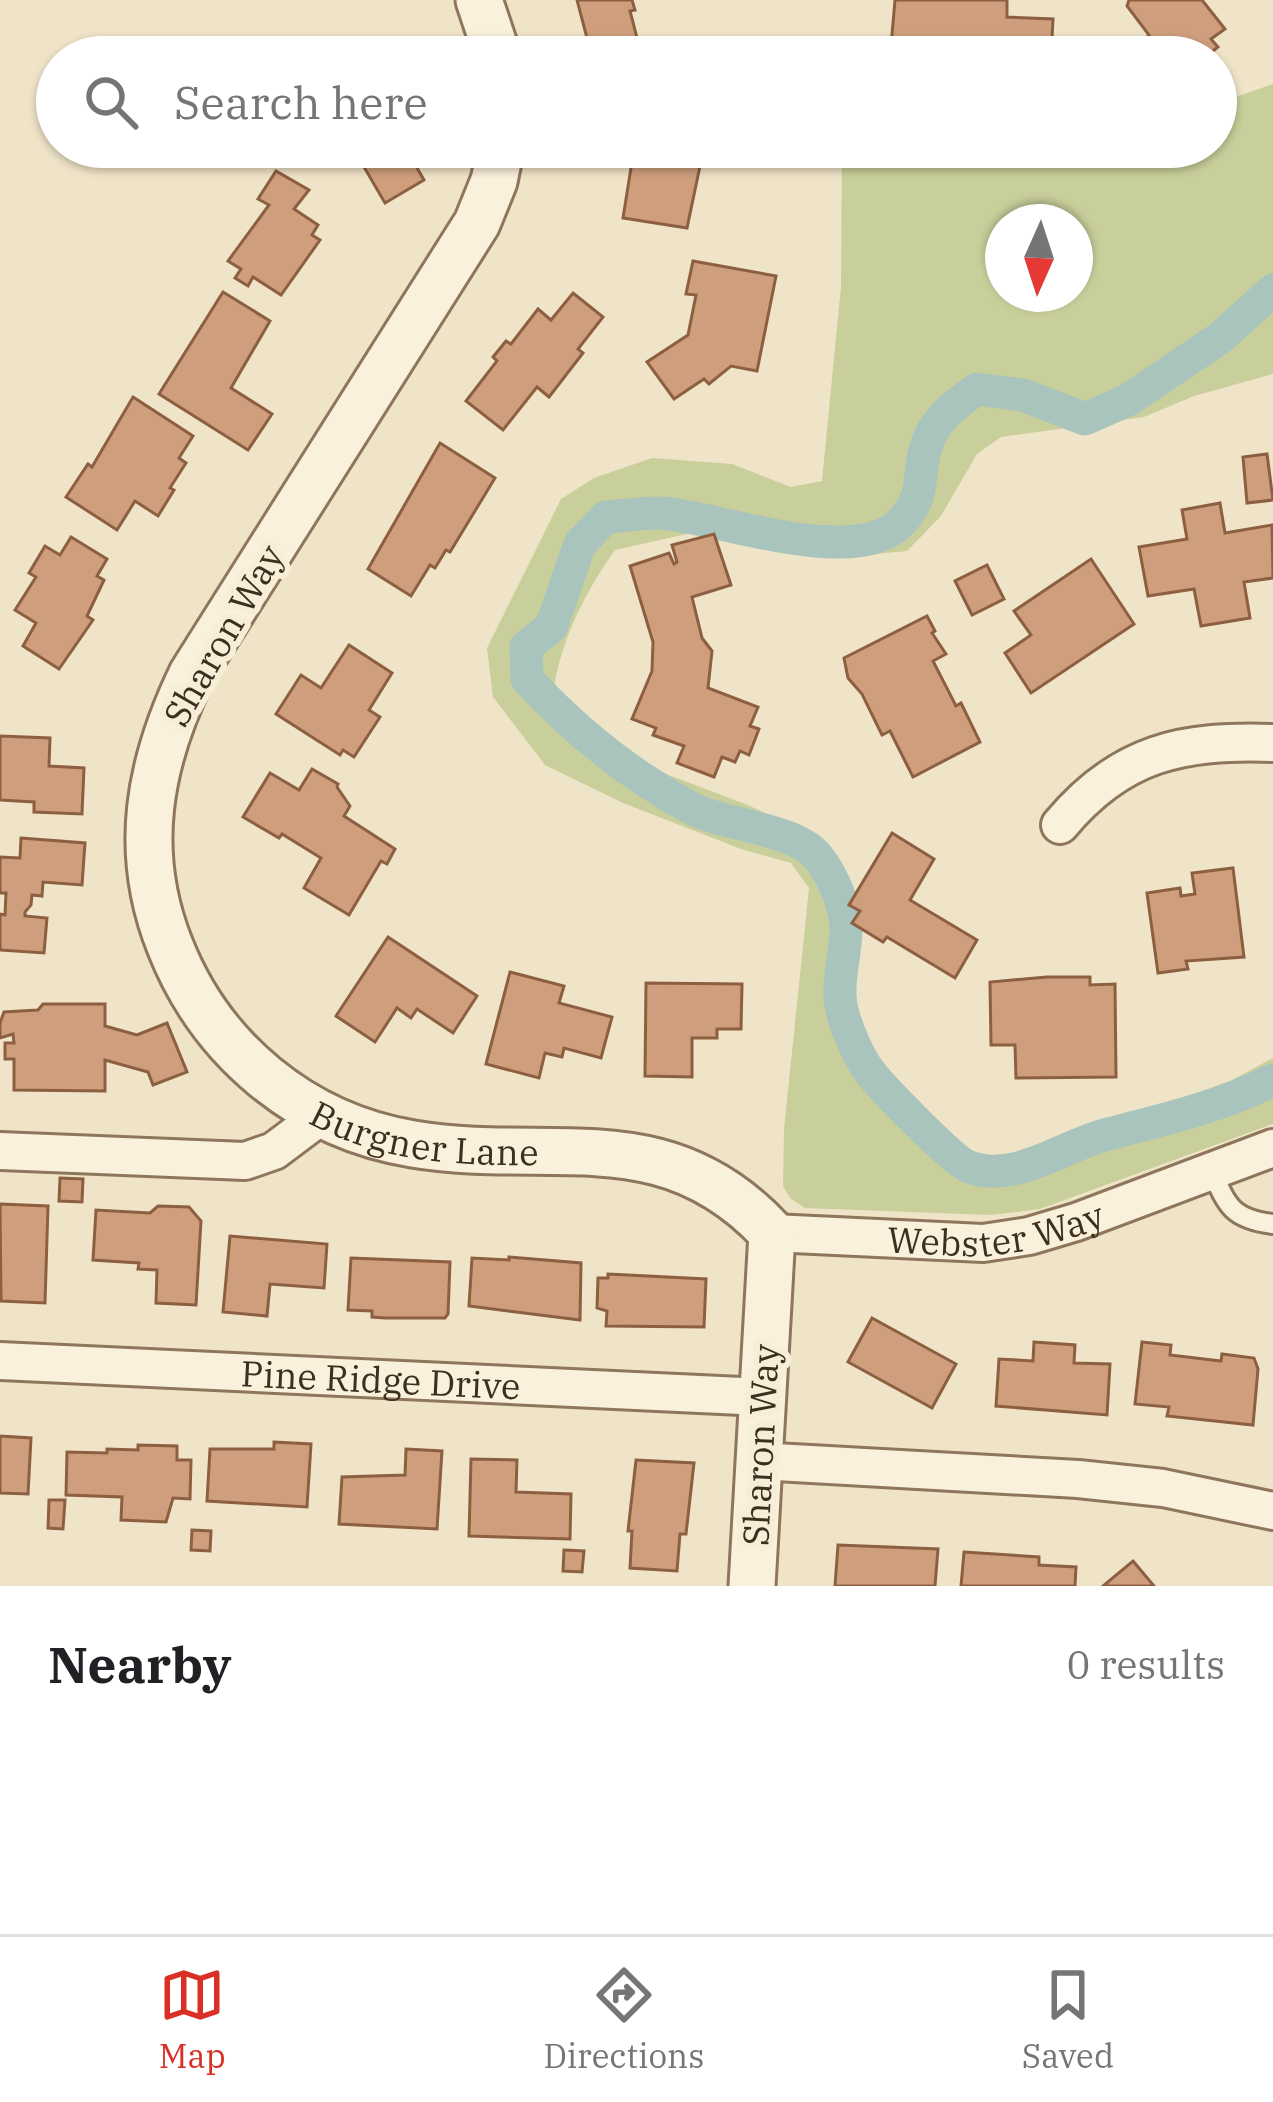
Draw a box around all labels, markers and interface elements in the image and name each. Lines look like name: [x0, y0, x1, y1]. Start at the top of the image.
search box: [36, 36, 1237, 168]
icon: search: [78, 69, 144, 135]
text: Search here: [174, 73, 428, 131]
north arrow: [985, 204, 1093, 312]
street label: Sharon Way: [152, 535, 294, 734]
street label: Burgner Lane: [303, 1089, 539, 1175]
street label: Webster Way: [886, 1190, 1111, 1267]
street label: Sharon Way: [731, 1342, 789, 1547]
street label: Pine Ridge Drive: [240, 1349, 521, 1409]
text: Nearby: [48, 1631, 232, 1697]
text: 0 results: [1067, 1639, 1225, 1690]
tab: Map: [159, 1962, 226, 2077]
tab: Directions: [543, 1962, 704, 2077]
tab: Saved: [1022, 1962, 1114, 2077]

